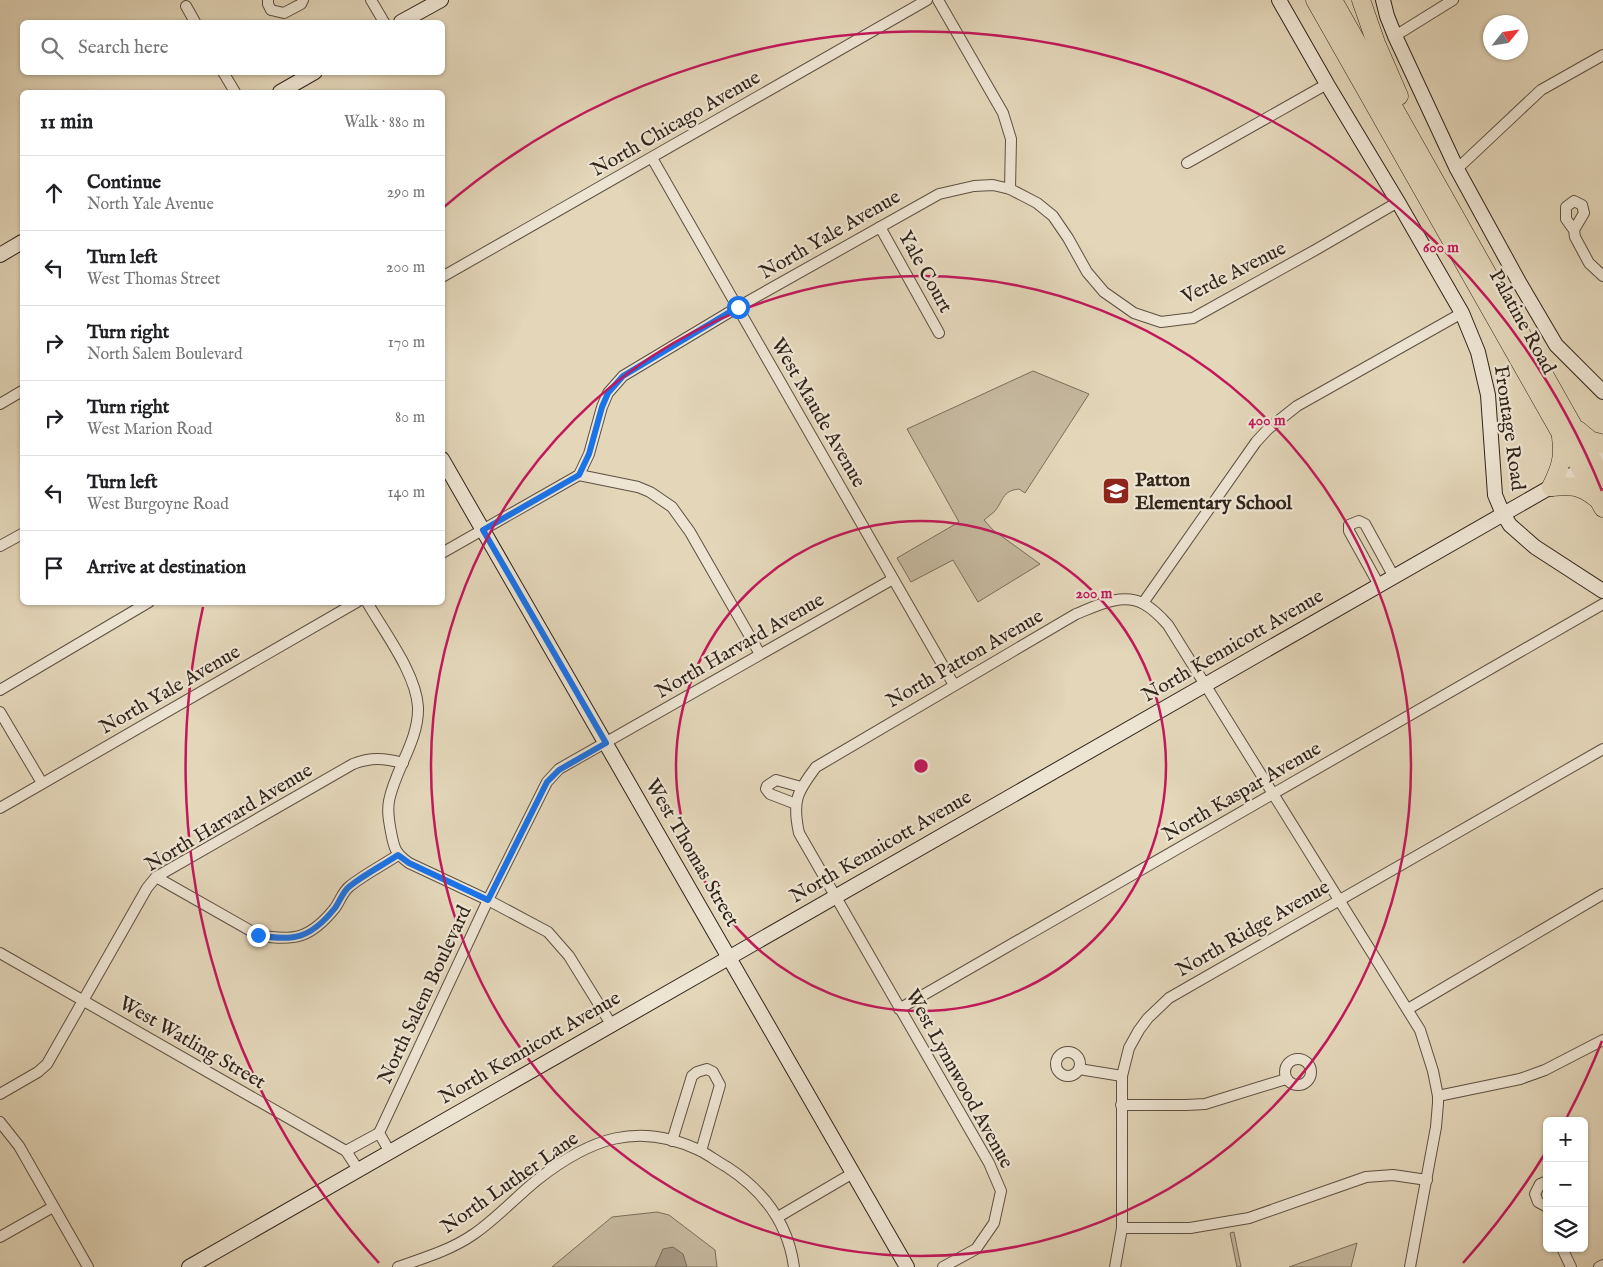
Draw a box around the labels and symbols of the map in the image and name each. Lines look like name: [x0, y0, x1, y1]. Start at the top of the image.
north arrow: [1483, 15, 1528, 60]
street label: North Chicago Avenue: [587, 65, 765, 183]
street label: North Yale Avenue: [755, 185, 905, 285]
street label: Yale Court: [892, 226, 958, 318]
street label: Verde Avenue: [1177, 236, 1290, 310]
text: 600 m: [1423, 238, 1459, 257]
street label: Palatine Road: [1483, 265, 1561, 379]
route start: [727, 296, 750, 319]
street label: West Maude Avenue: [765, 334, 871, 492]
street label: Frontage Road: [1488, 364, 1530, 493]
text: 400 m: [1249, 411, 1286, 430]
place label: Patton Elementary School: [1135, 468, 1293, 516]
school or university icon: Patton Elementary School: [1101, 476, 1131, 506]
text: 200 m: [1076, 584, 1113, 603]
street label: North Kennicott Avenue: [1138, 584, 1328, 708]
street label: North Harvard Avenue: [651, 587, 829, 705]
street label: North Patton Avenue: [882, 604, 1048, 714]
street label: North Yale Avenue: [95, 640, 245, 740]
street label: North Kaspar Avenue: [1158, 736, 1326, 848]
centre of rings: [912, 757, 930, 775]
street label: North Harvard Avenue: [141, 758, 317, 878]
street label: West Thomas Street: [640, 775, 745, 932]
street label: North Kennicott Avenue: [786, 785, 976, 909]
street label: North Ridge Avenue: [1172, 875, 1334, 983]
street label: North Salem Boulevard: [373, 901, 478, 1088]
route end: [247, 924, 270, 947]
street label: West Lynnwood Avenue: [899, 985, 1019, 1173]
street label: North Kennicott Avenue: [435, 986, 625, 1110]
street label: West Watling Street: [114, 991, 270, 1095]
street label: North Luther Lane: [436, 1126, 584, 1240]

